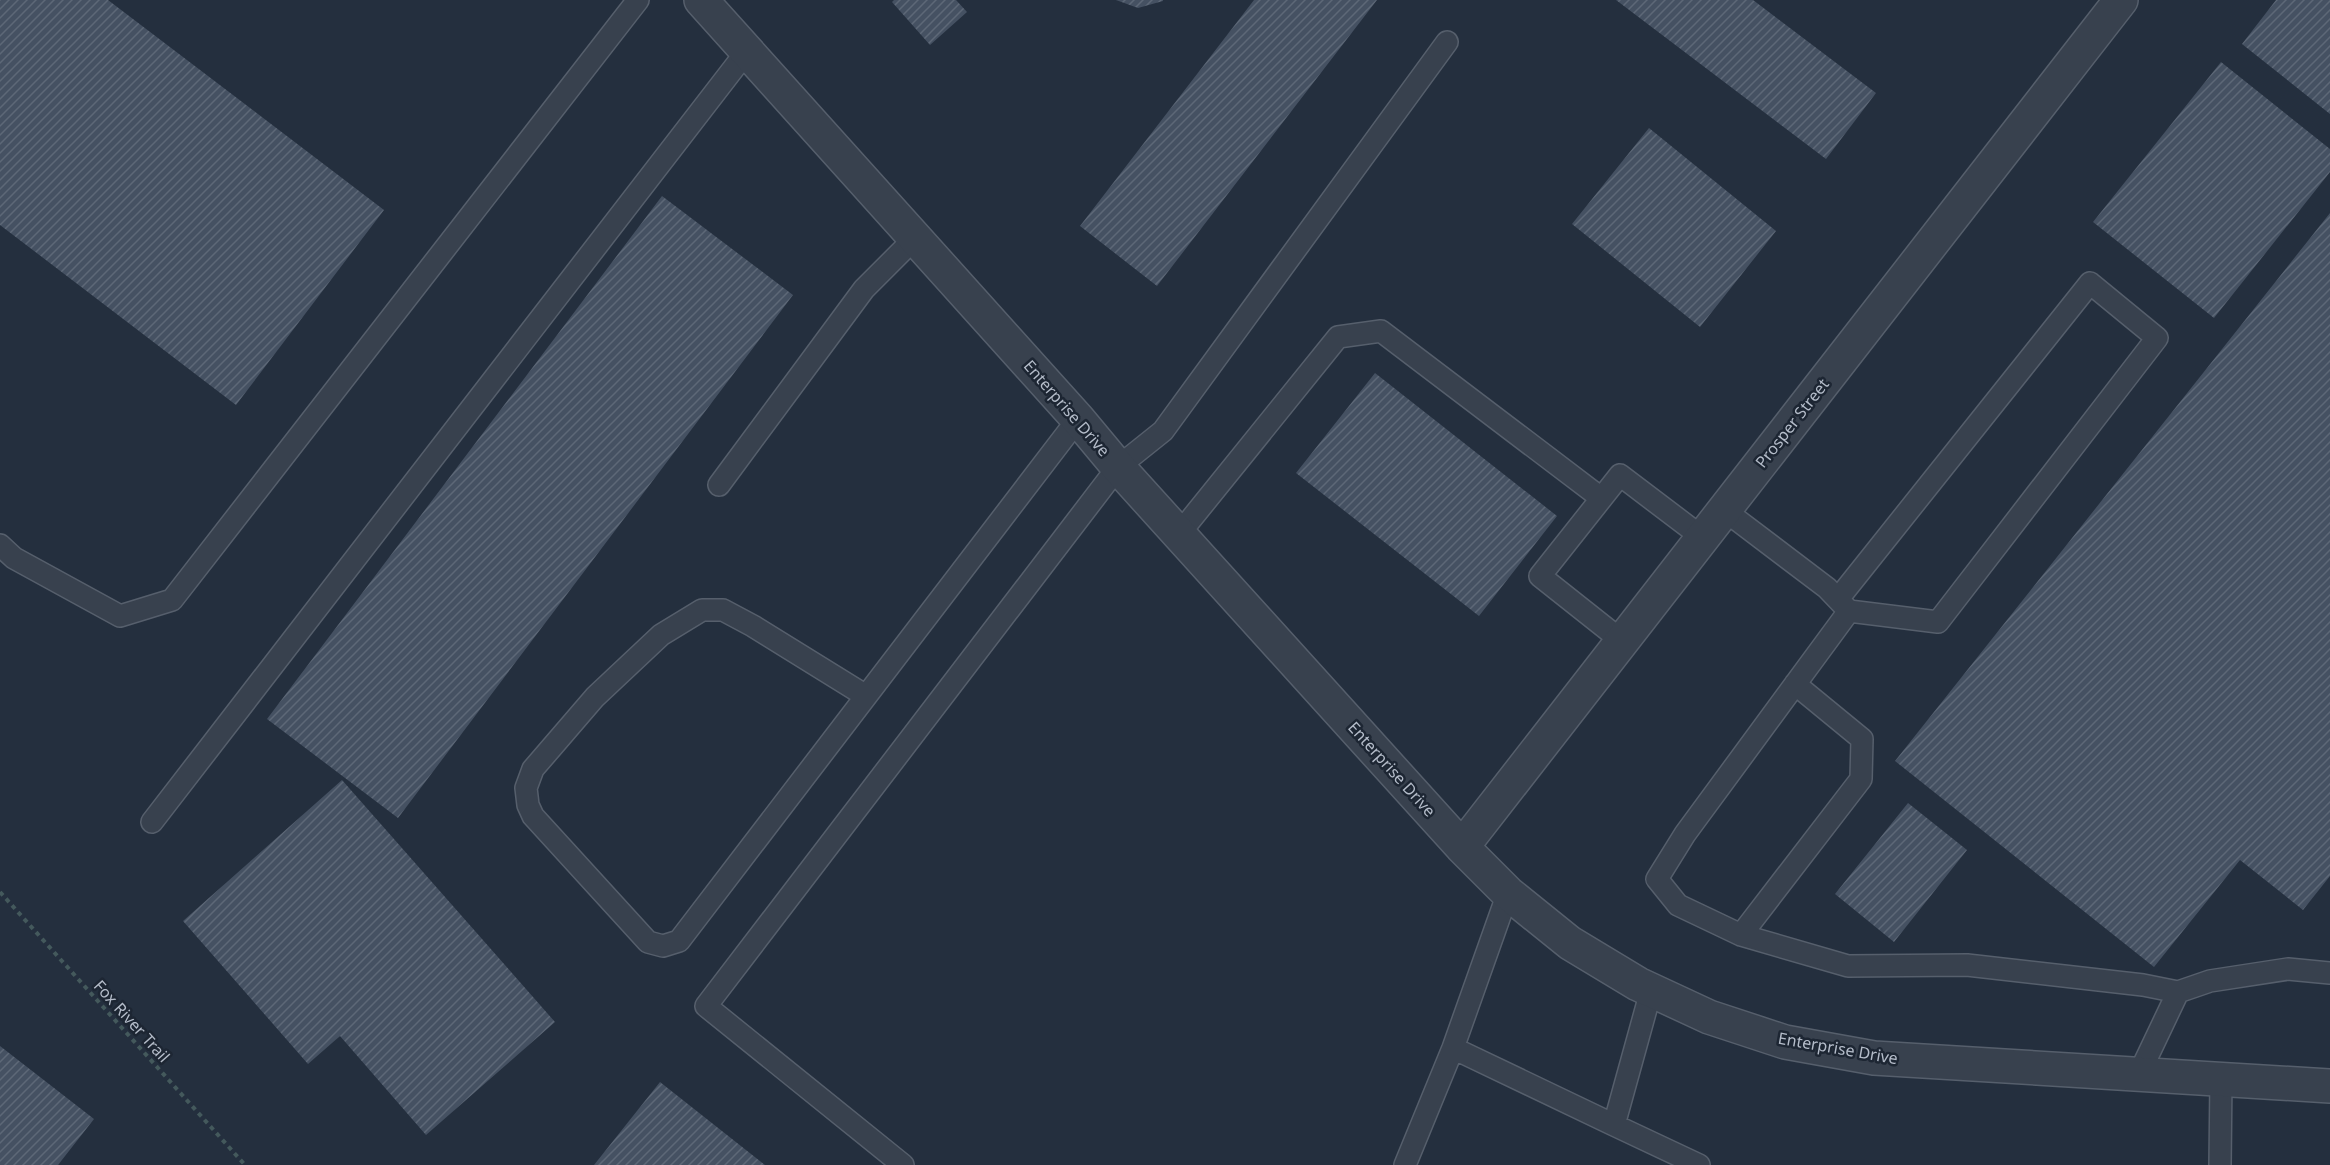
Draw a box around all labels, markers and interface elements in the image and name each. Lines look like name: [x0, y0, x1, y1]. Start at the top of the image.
street label: Enterprise Drive: [1019, 355, 1115, 461]
street label: Prosper Street: [1750, 374, 1834, 472]
street label: Enterprise Drive: [1343, 717, 1441, 821]
street label: Fox River Trail: [89, 975, 175, 1067]
street label: Enterprise Drive: [1776, 1027, 1900, 1069]

